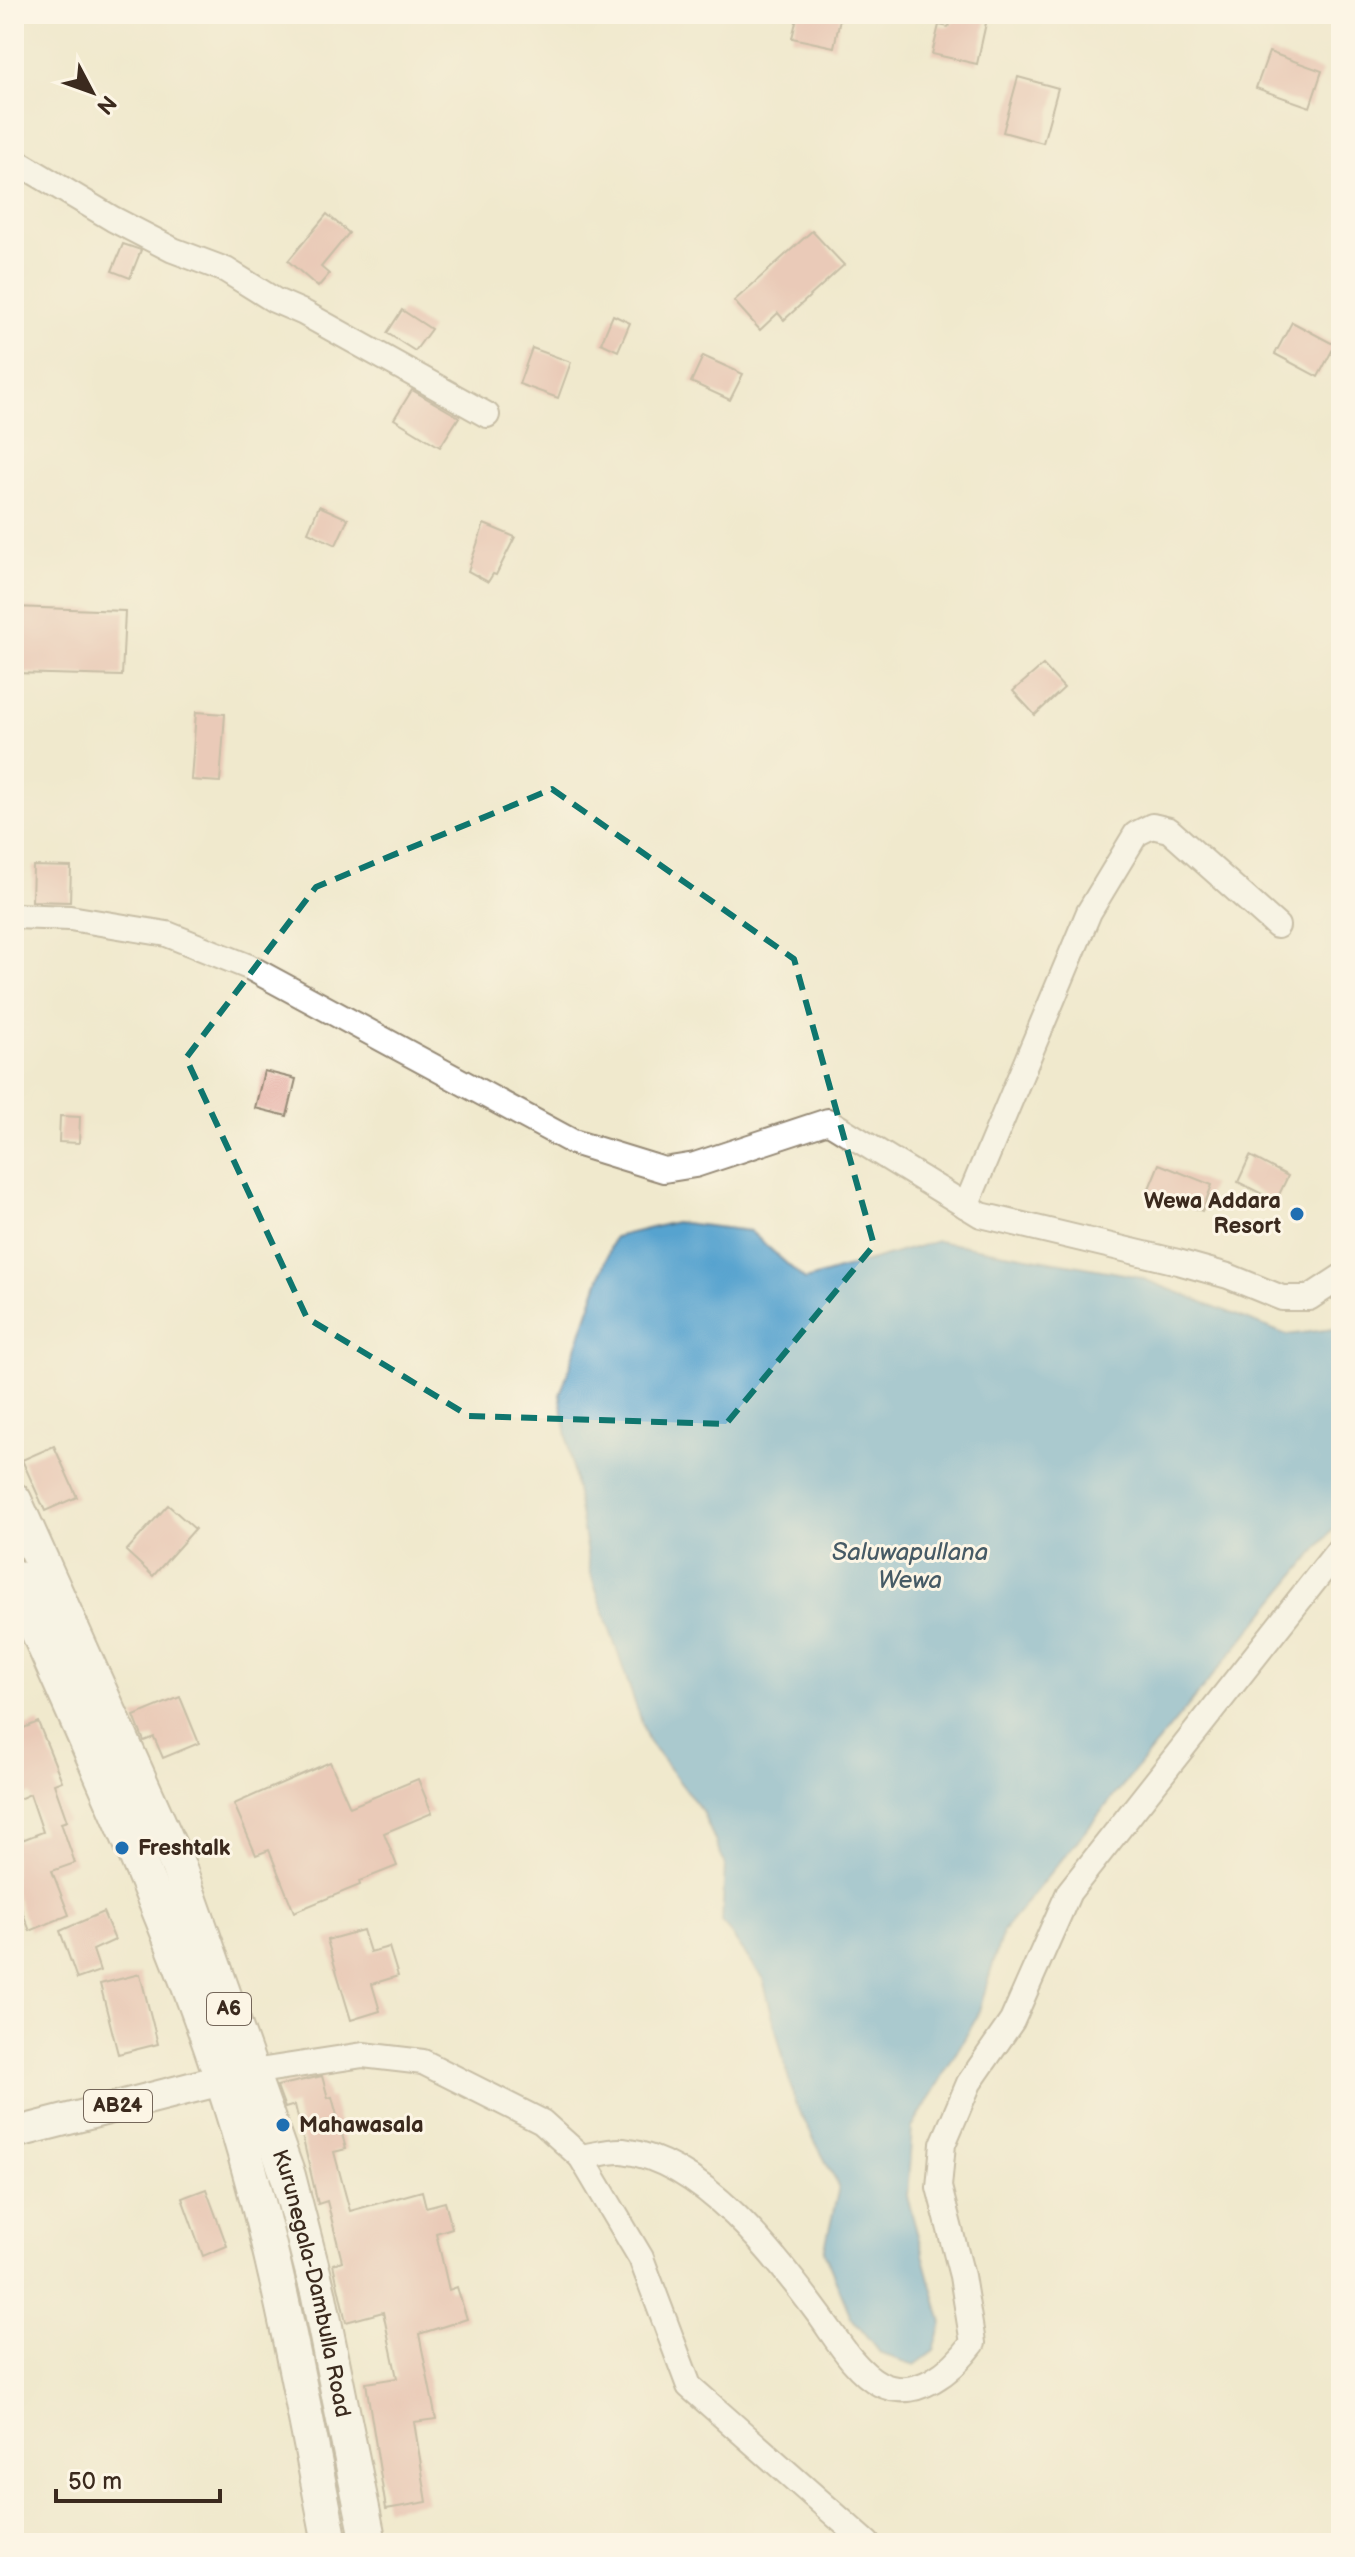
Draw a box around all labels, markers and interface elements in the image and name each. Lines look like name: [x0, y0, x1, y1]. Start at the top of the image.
north arrow: [52, 52, 132, 132]
text: N: [90, 89, 122, 119]
place label: Wewa Addara Resort: [1144, 1188, 1282, 1240]
marker: Wewa Addara Resort: [1288, 1205, 1306, 1223]
water label: Saluwapullana Wewa: [832, 1538, 988, 1595]
place label: Freshtalk: [138, 1835, 231, 1862]
marker: Freshtalk: [113, 1839, 131, 1857]
road number: A6: [207, 1993, 251, 2025]
road number: AB24: [84, 2090, 152, 2122]
place label: Mahawasala: [299, 2112, 424, 2139]
marker: Mahawasala: [274, 2116, 292, 2134]
street label: Kurunegala-Dambulla Road: [266, 2146, 357, 2420]
scale bar: [56, 2453, 220, 2503]
text: 50 m: [68, 2467, 122, 2496]

